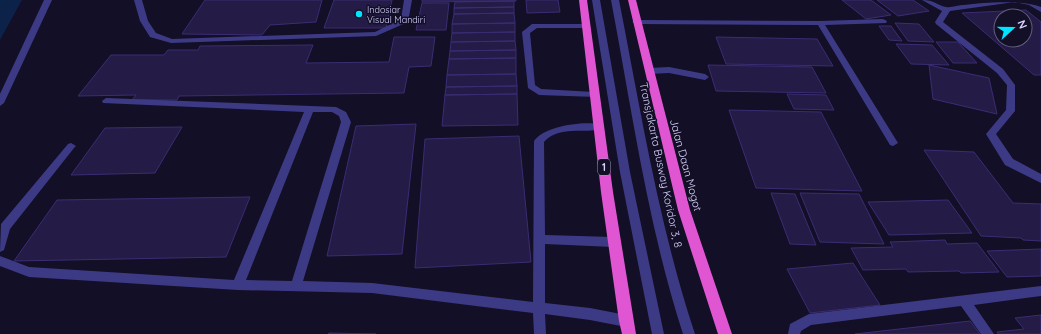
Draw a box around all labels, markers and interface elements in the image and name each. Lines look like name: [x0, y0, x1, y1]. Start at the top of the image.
place label: Indosiar Visual Mandiri: [367, 4, 425, 25]
north arrow: [993, 8, 1033, 48]
marker: Indosiar Visual Mandiri: [354, 9, 364, 19]
text: N: [1014, 18, 1030, 31]
street label: Transjakarta Busway Koridor 3, 8: [637, 81, 685, 249]
street label: Jalan Daan Mogot: [667, 117, 705, 213]
road number: 1: [598, 159, 610, 175]

